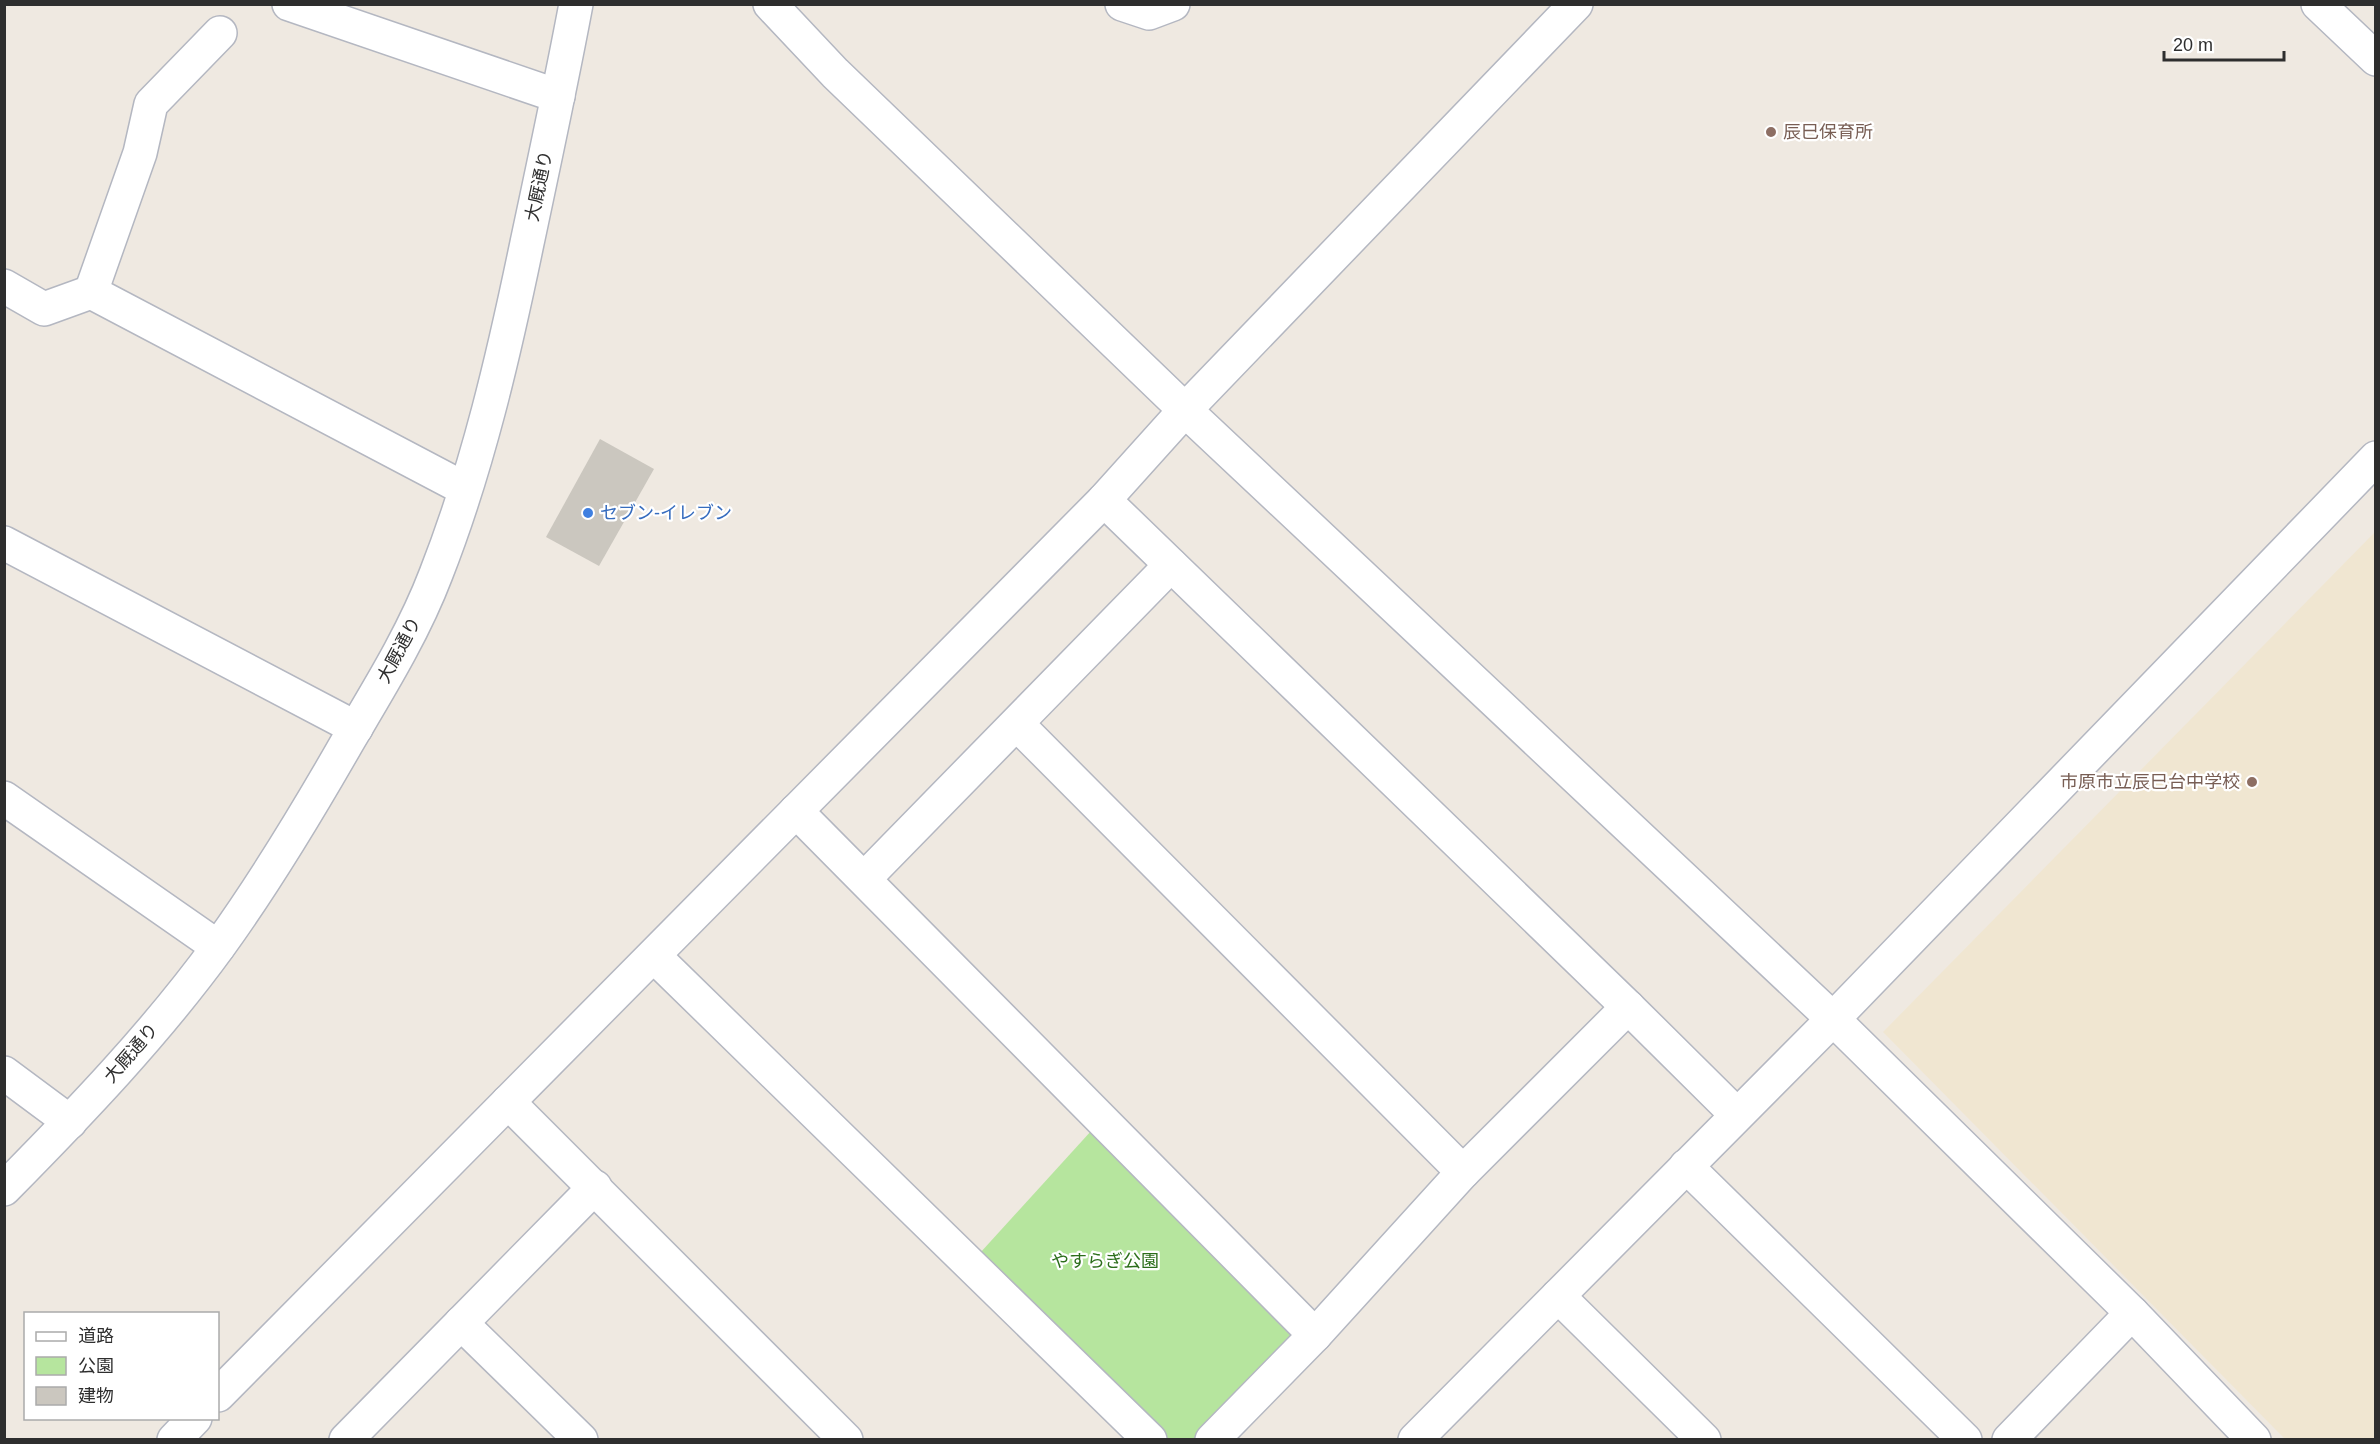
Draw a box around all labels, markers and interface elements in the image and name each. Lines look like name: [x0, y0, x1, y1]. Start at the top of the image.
scale bar: [2164, 24, 2284, 62]
text: 20 m: [2173, 35, 2213, 55]
place label: 辰巳保育所: [1783, 122, 1873, 142]
marker: 辰巳保育所: [1764, 125, 1778, 139]
street label: 大厩通り: [522, 149, 556, 223]
place label: セブン-イレブン: [600, 503, 732, 523]
marker: セブン-イレブン: [581, 506, 595, 520]
street label: 大厩通り: [373, 614, 425, 686]
place label: 市原市立辰巳台中学校: [2060, 772, 2240, 792]
marker: 市原市立辰巳台中学校: [2245, 775, 2259, 789]
street label: 大厩通り: [100, 1019, 162, 1087]
park label: やすらぎ公園: [1051, 1251, 1159, 1271]
legend: [24, 1312, 219, 1420]
text: 道路: [78, 1326, 114, 1346]
text: 公園: [78, 1356, 114, 1376]
text: 建物: [78, 1386, 114, 1406]

